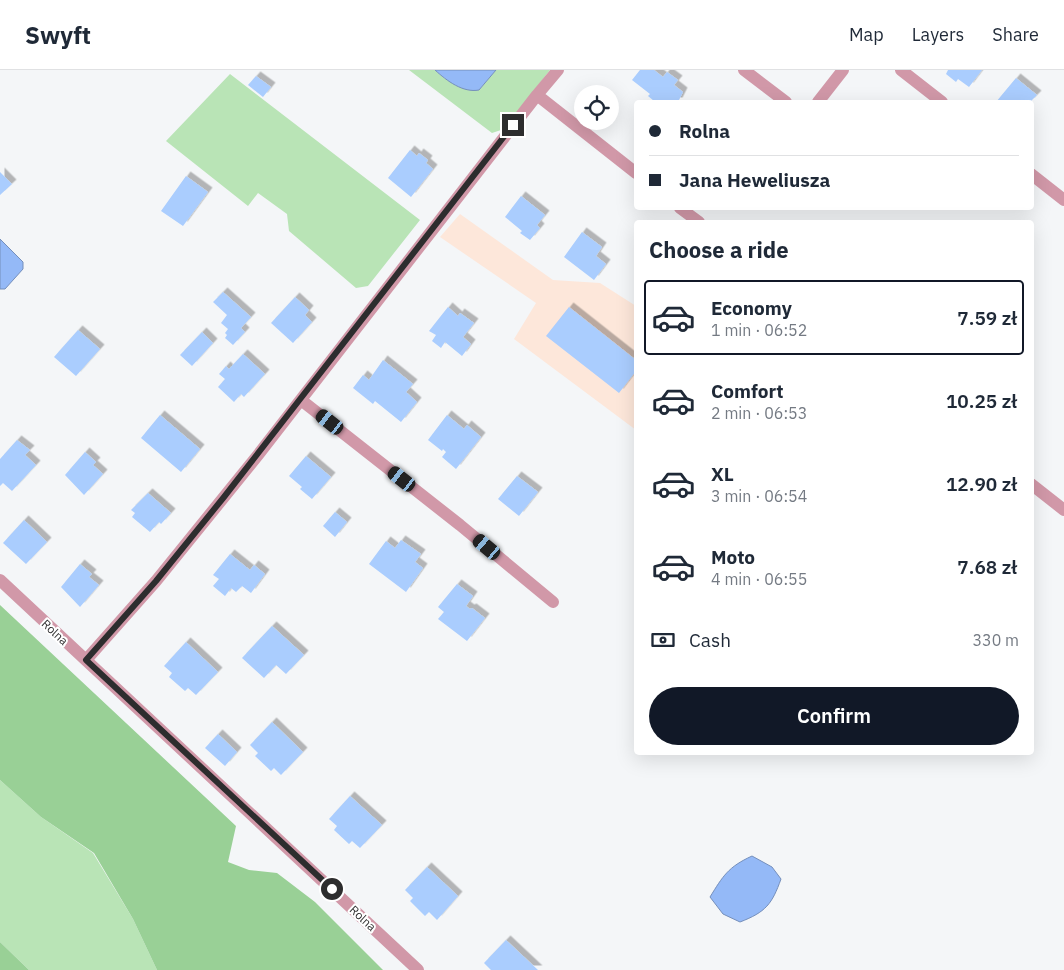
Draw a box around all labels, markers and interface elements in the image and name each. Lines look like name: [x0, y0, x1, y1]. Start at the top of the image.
text: Swyft: [25, 19, 91, 51]
text: Map: [849, 23, 884, 46]
text: Layers: [912, 23, 964, 46]
text: Share: [992, 23, 1039, 46]
map controls: [574, 85, 619, 130]
button: locate: [574, 85, 619, 130]
route end: [502, 114, 524, 136]
text: Rolna: [679, 119, 730, 143]
text: Jana Heweliusza: [679, 168, 830, 192]
text: Choose a ride: [649, 235, 789, 264]
icon: car: [651, 295, 696, 340]
text: Economy: [711, 296, 792, 320]
text: 7.59 zł: [957, 306, 1017, 330]
text: 1 min · 06:52: [711, 320, 807, 340]
icon: car: [651, 378, 696, 423]
text: Comfort: [711, 379, 784, 403]
text: 10.25 zł: [946, 389, 1017, 413]
text: 2 min · 06:53: [711, 403, 807, 423]
car: [313, 407, 346, 437]
icon: car: [651, 461, 696, 506]
text: XL: [711, 462, 734, 486]
car: [385, 464, 418, 494]
text: 12.90 zł: [946, 472, 1017, 496]
text: 3 min · 06:54: [711, 486, 807, 506]
car: [470, 532, 503, 562]
icon: car: [651, 544, 696, 589]
text: Moto: [711, 545, 755, 569]
text: 7.68 zł: [957, 555, 1017, 579]
text: 4 min · 06:55: [711, 569, 807, 589]
street label: Rolna: [39, 616, 72, 648]
icon: cash: [649, 626, 677, 654]
text: Cash: [689, 628, 731, 652]
text: 330 m: [972, 630, 1019, 650]
button: Confirm: [649, 687, 1019, 745]
route start: [321, 878, 343, 900]
street label: Rolna: [347, 902, 380, 934]

